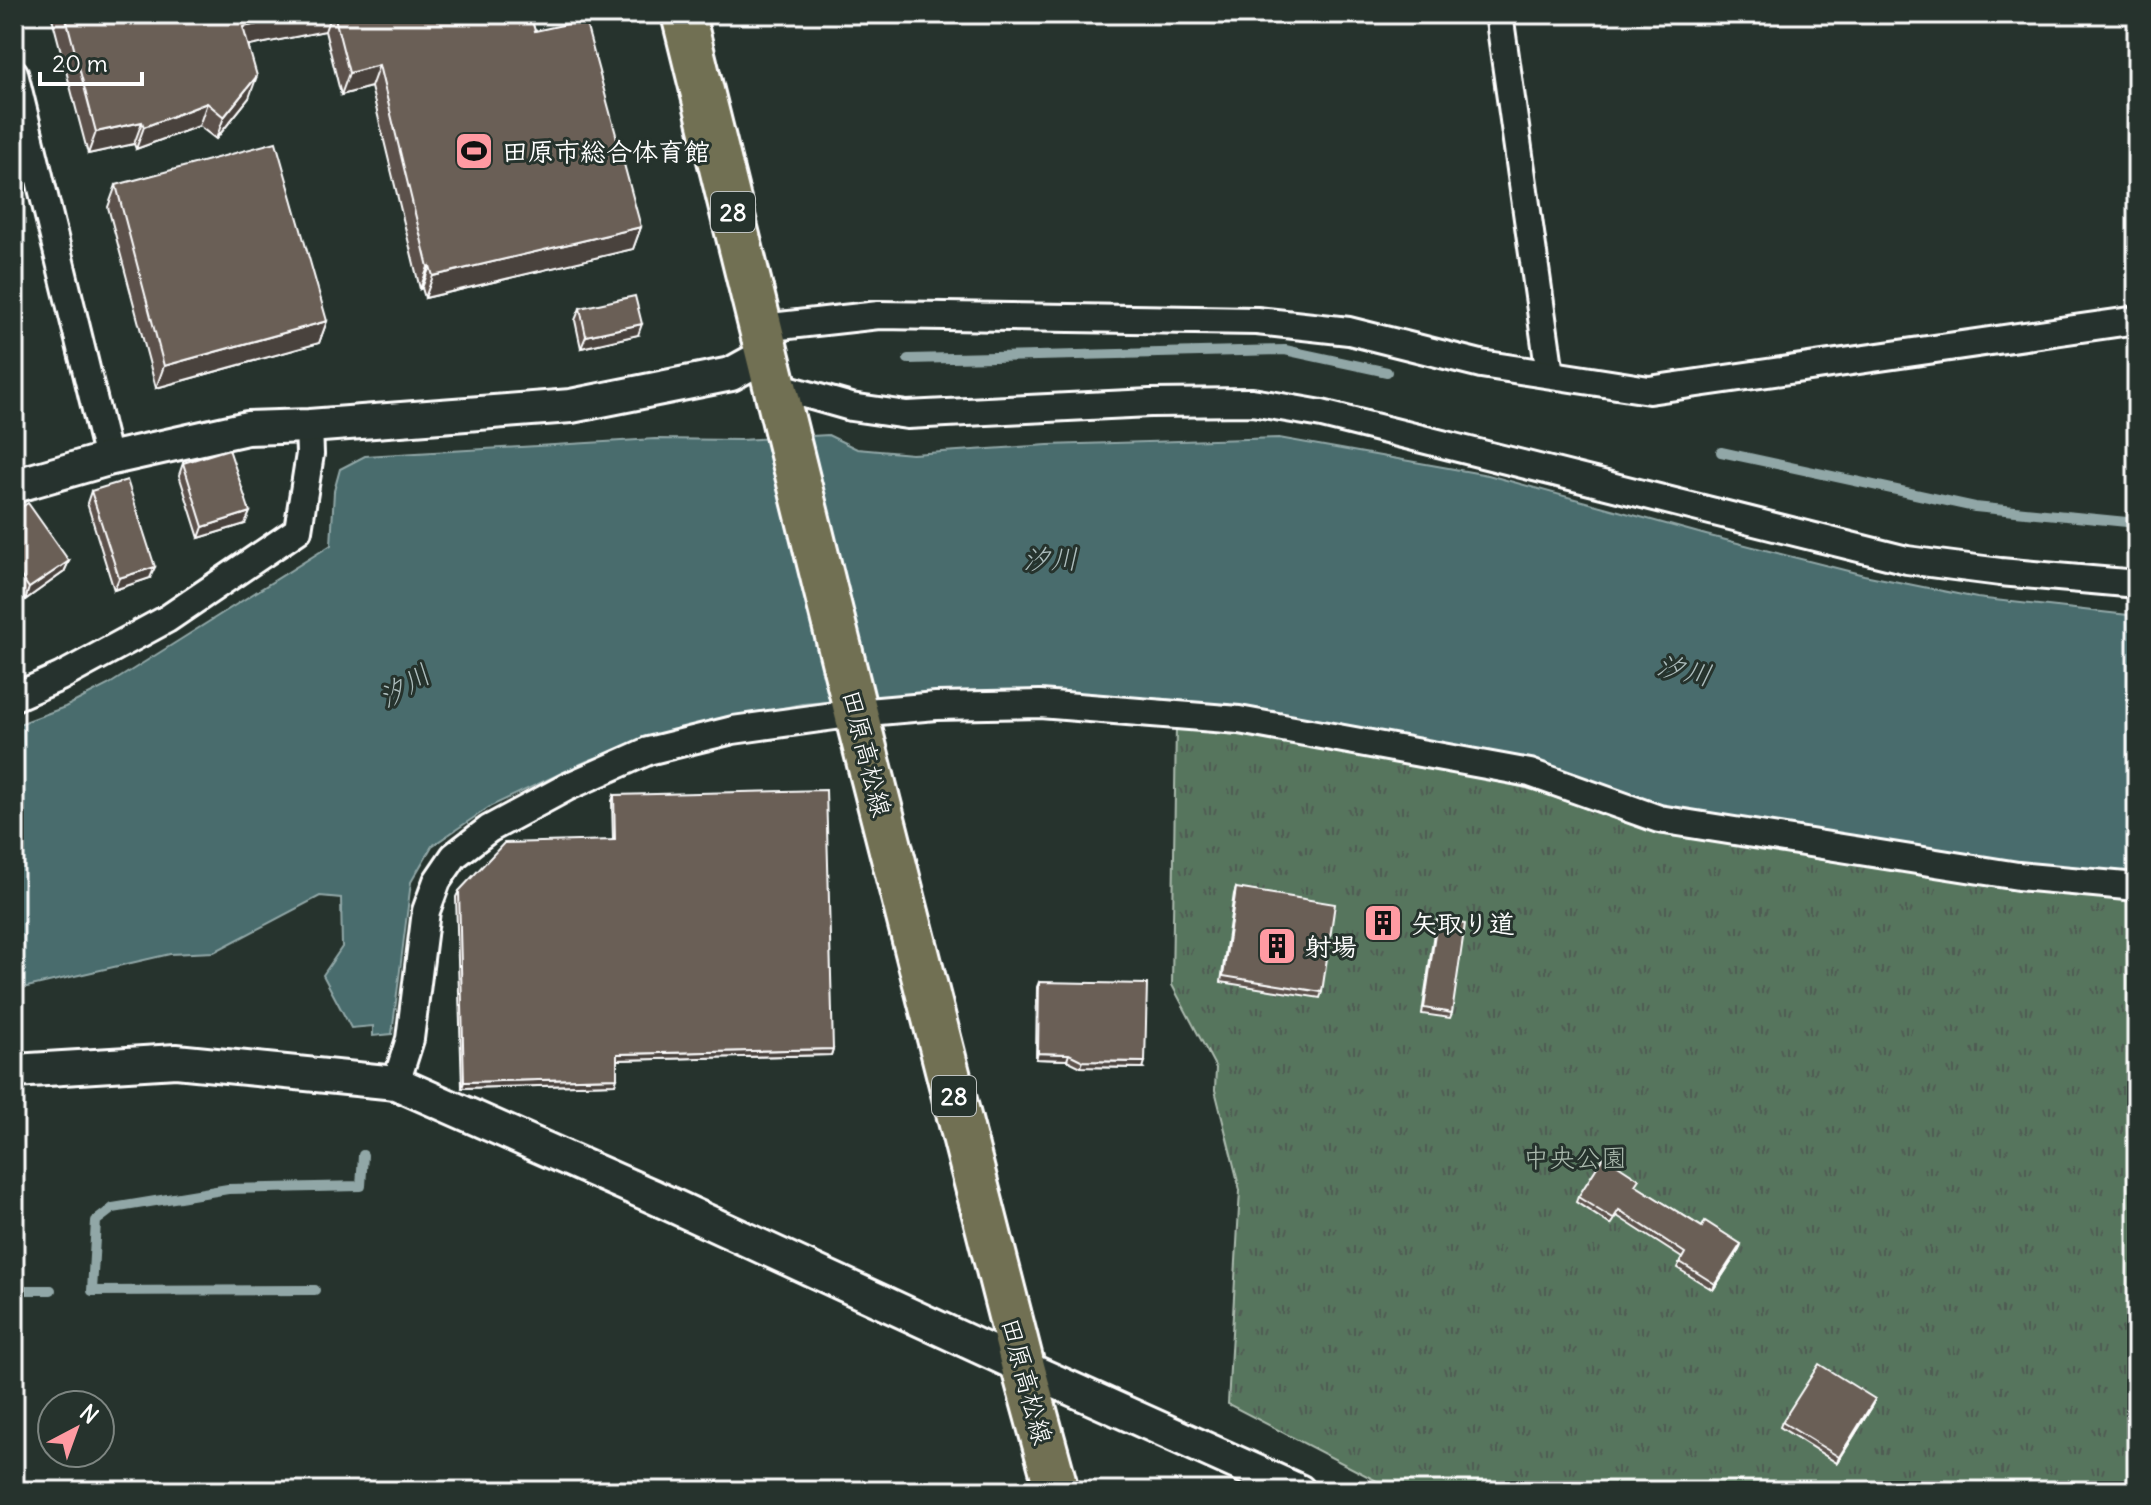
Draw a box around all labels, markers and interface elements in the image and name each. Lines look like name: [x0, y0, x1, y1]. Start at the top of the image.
scale bar: [40, 36, 142, 86]
text: 20 m: [52, 48, 108, 78]
sports icon: 田原市総合体育館: [453, 130, 495, 172]
place label: 田原市総合体育館: [502, 135, 710, 168]
road number: 28: [711, 192, 755, 232]
water label: 汐川: [1022, 541, 1078, 577]
water label: 汐川: [1653, 647, 1715, 693]
water label: 汐川: [371, 656, 437, 716]
street label: 田原高松線: [835, 686, 899, 820]
building icon: 矢取り道: [1362, 902, 1404, 944]
place label: 矢取り道: [1411, 907, 1515, 940]
building icon: 射場: [1256, 925, 1298, 967]
place label: 射場: [1305, 930, 1357, 963]
road number: 28: [932, 1076, 976, 1116]
park label: 中央公園: [1523, 1141, 1627, 1174]
street label: 田原高松線: [994, 1314, 1060, 1448]
north arrow: [36, 1389, 116, 1469]
text: N: [74, 1398, 104, 1429]

